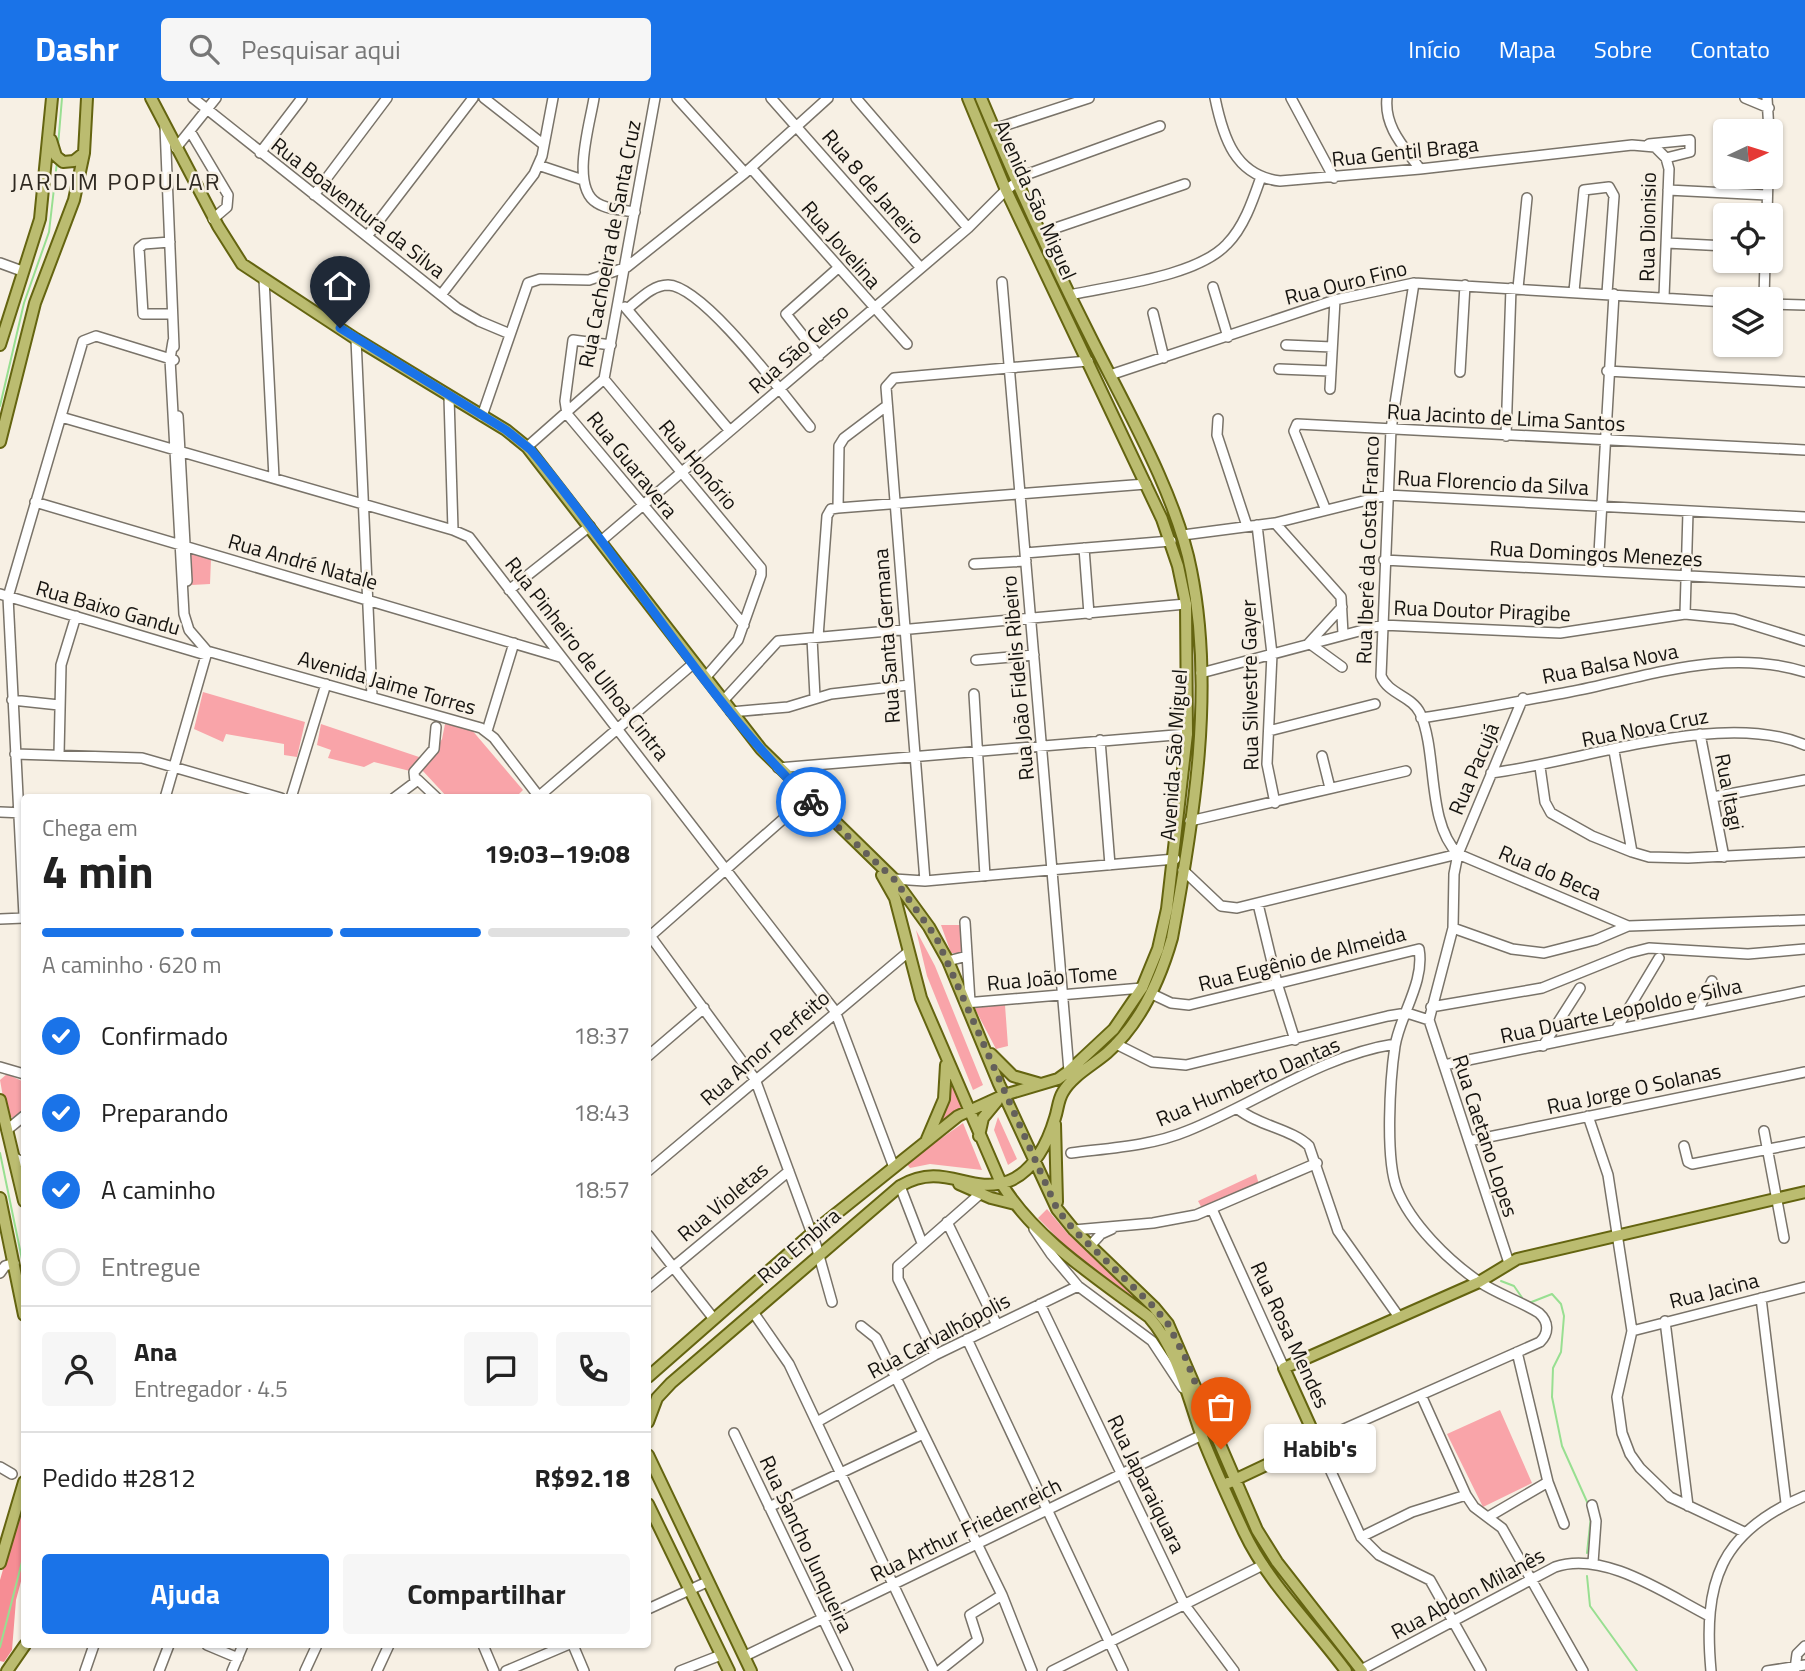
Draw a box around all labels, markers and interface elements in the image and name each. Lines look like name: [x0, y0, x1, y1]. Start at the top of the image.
search box: [161, 18, 651, 81]
text: Dashr: [35, 24, 119, 74]
icon: search: [185, 30, 223, 68]
text: Pesquisar aqui: [241, 30, 401, 69]
text: Início: [1408, 31, 1461, 67]
text: Mapa: [1499, 31, 1556, 67]
text: Sobre: [1594, 31, 1652, 67]
text: Contato: [1690, 31, 1770, 67]
street label: Avenida São Miguel: [986, 115, 1086, 285]
street label: Rua Cachoeira de Santa Cruz: [569, 117, 649, 370]
north arrow: [1713, 119, 1783, 189]
map controls: [1713, 119, 1783, 357]
street label: Rua 8 de Janeiro: [815, 122, 933, 251]
street label: Rua Gentil Braga: [1330, 127, 1480, 175]
street label: Rua Boaventura da Silva: [265, 129, 453, 286]
district label: JARDIM POPULAR: [10, 163, 222, 199]
street label: Rua Dionisio: [1630, 172, 1664, 282]
street label: Rua Jovelina: [794, 193, 890, 296]
button: locate: [1713, 203, 1783, 273]
street label: Rua Ouro Fino: [1281, 251, 1410, 313]
pin: [310, 256, 370, 328]
icon: home: [321, 267, 359, 305]
button: layers: [1713, 287, 1783, 357]
street label: Rua São Celso: [741, 295, 856, 401]
street label: Rua Jacinto de Lima Santos: [1386, 395, 1626, 439]
street label: Rua Guaravera: [580, 404, 686, 525]
street label: Rua Honório: [651, 412, 746, 517]
street label: Rua Iberê da Costa Franco: [1347, 435, 1387, 665]
street label: Rua Florencio da Silva: [1396, 461, 1590, 503]
street label: Rua André Natale: [225, 524, 382, 598]
street label: Rua Domingos Menezes: [1489, 531, 1703, 575]
street label: Rua Santa Germana: [864, 547, 908, 725]
street label: Rua Pinheiro de Ulhoa Cintra: [498, 549, 678, 768]
street label: Rua Baixo Gandu: [32, 571, 184, 643]
street label: Rua João Fidelis Ribeiro: [992, 574, 1042, 782]
street label: Rua Doutor Piragibe: [1393, 591, 1571, 629]
street label: Rua Silvestre Gayer: [1232, 599, 1266, 771]
street label: Rua Balsa Nova: [1539, 634, 1681, 692]
street label: Avenida Jaime Torres: [295, 641, 480, 723]
street label: Avenida São Miguel: [1151, 668, 1195, 842]
street label: Rua Nova Cruz: [1579, 699, 1711, 755]
street label: Rua Pacujá: [1439, 717, 1507, 820]
street label: Rua Itagi: [1707, 751, 1753, 833]
courier: [776, 767, 846, 837]
icon: bike: [792, 783, 830, 821]
text: Chega em: [42, 810, 138, 845]
text: 19:03–19:08: [484, 834, 630, 873]
text: 4 min: [42, 836, 154, 906]
street label: Rua do Beca: [1494, 836, 1607, 908]
street label: Rua Eugênio de Almeida: [1195, 917, 1409, 999]
text: A caminho · 620 m: [42, 947, 221, 982]
street label: Rua João Tome: [985, 955, 1118, 999]
street label: Rua Duarte Leopoldo e Silva: [1497, 969, 1745, 1051]
street label: Rua Amor Perfeito: [692, 982, 836, 1113]
text: Confirmado: [101, 1016, 228, 1055]
icon: check: [42, 1017, 80, 1055]
text: 18:37: [573, 1018, 630, 1053]
street label: Rua Humberto Dantas: [1151, 1028, 1345, 1134]
street label: Rua Caetano Lopes: [1445, 1050, 1527, 1221]
street label: Rua Jorge O Solanas: [1544, 1054, 1724, 1122]
text: Preparando: [101, 1093, 228, 1132]
icon: check: [42, 1094, 80, 1132]
text: 18:43: [573, 1095, 630, 1130]
street label: Rua Violetas: [670, 1154, 775, 1249]
text: A caminho: [101, 1170, 216, 1209]
icon: check: [42, 1171, 80, 1209]
text: 18:57: [573, 1172, 630, 1207]
street label: Rua Embira: [749, 1199, 848, 1291]
text: Entregue: [101, 1247, 201, 1286]
street label: Rua Rosa Mendes: [1243, 1256, 1339, 1413]
street label: Rua Jacina: [1666, 1263, 1762, 1317]
street label: Rua Carvalhópolis: [862, 1284, 1016, 1386]
button: person: [42, 1332, 116, 1406]
text: Ana: [134, 1332, 177, 1371]
button: chat: [464, 1332, 538, 1406]
button: phone: [556, 1332, 630, 1406]
text: Entregador · 4.5: [134, 1371, 288, 1406]
pin: [1191, 1377, 1251, 1449]
icon: bag: [1202, 1388, 1240, 1426]
street label: Rua Japaraiquara: [1100, 1409, 1194, 1559]
callout: Habib's: [1263, 1424, 1375, 1474]
text: Habib's: [1283, 1431, 1357, 1466]
street label: Rua Sancho Junqueira: [752, 1450, 862, 1638]
text: Pedido #2812: [42, 1458, 196, 1497]
text: R$92.18: [534, 1458, 630, 1497]
street label: Rua Arthur Friedenreich: [864, 1469, 1067, 1589]
street label: Rua Abdon Milanês: [1385, 1539, 1550, 1647]
button: Ajuda: [42, 1554, 329, 1634]
button: Compartilhar: [343, 1554, 630, 1634]

